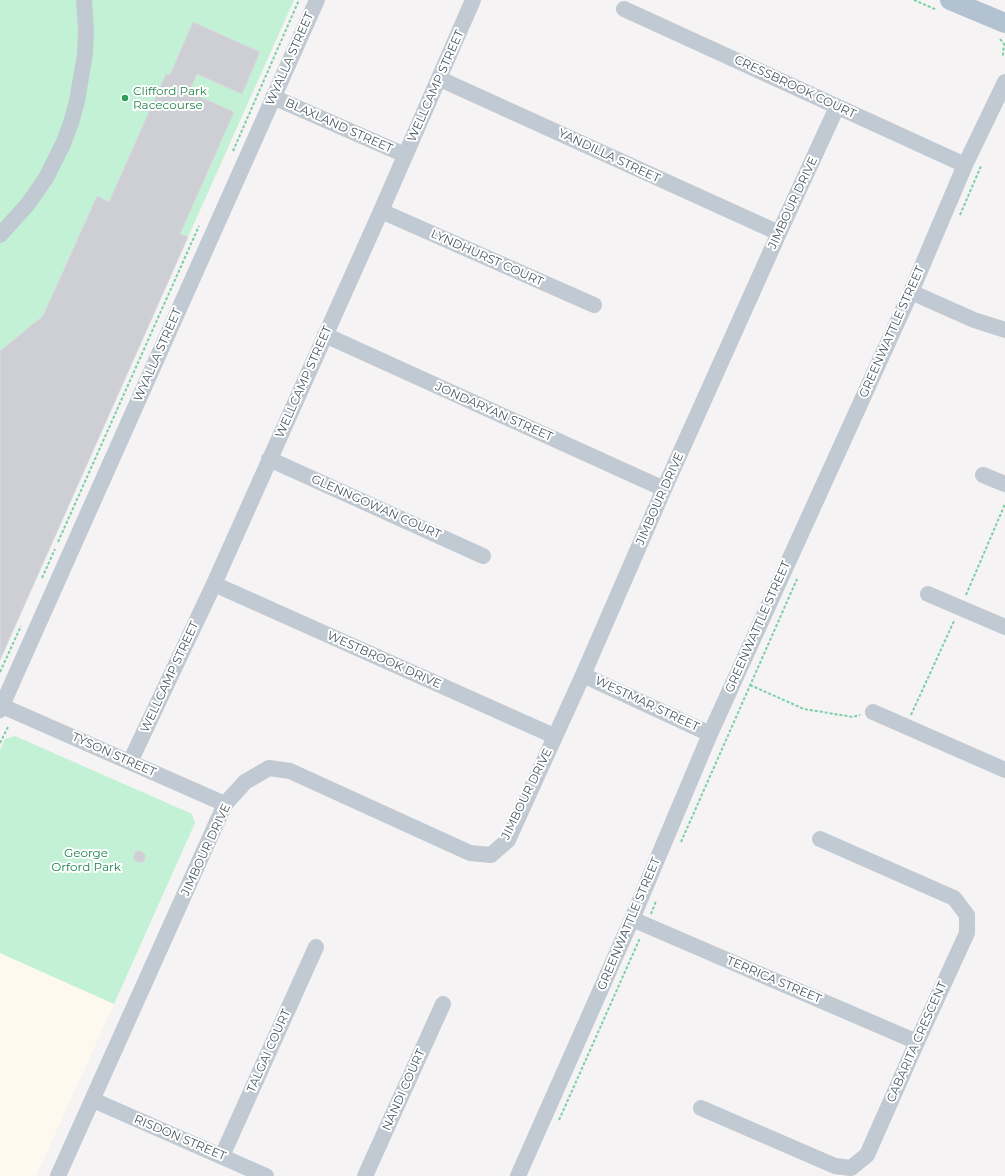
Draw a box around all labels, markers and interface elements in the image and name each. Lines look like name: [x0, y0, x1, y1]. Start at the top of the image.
street label: WYALLA STREET: [263, 10, 317, 108]
street label: WELLCAMP STREET: [405, 28, 467, 144]
street label: CRESSBROOK COURT: [732, 52, 858, 122]
place label: Clifford Park Racecourse: [133, 84, 207, 112]
marker: Clifford Park Racecourse: [120, 93, 130, 103]
street label: BLAXLAND STREET: [283, 96, 395, 156]
street label: YANDILLA STREET: [556, 126, 662, 186]
street label: JIMBOUR DRIVE: [765, 155, 821, 251]
street label: LYNDHURST COURT: [429, 227, 545, 289]
street label: GREENWATTLE STREET: [856, 264, 928, 400]
street label: WYALLA STREET: [131, 306, 185, 404]
street label: WELLCAMP STREET: [273, 324, 335, 440]
street label: JONDARYAN STREET: [433, 380, 555, 444]
street label: JIMBOUR DRIVE: [633, 450, 687, 548]
street label: GLENNGOWAN COURT: [309, 472, 443, 542]
street label: GREENWATTLE STREET: [722, 559, 794, 695]
street label: WELLCAMP STREET: [138, 619, 202, 735]
street label: WESTBROOK DRIVE: [325, 628, 443, 692]
street label: WESTMAR STREET: [593, 674, 701, 734]
street label: TYSON STREET: [70, 730, 158, 780]
street label: JIMBOUR DRIVE: [499, 746, 555, 842]
street label: JIMBOUR DRIVE: [178, 802, 234, 898]
park label: George Orford Park: [51, 846, 121, 874]
street label: GREENWATTLE STREET: [595, 856, 663, 992]
street label: TERRICA STREET: [724, 954, 824, 1006]
street label: CABARITA CRESCENT: [884, 979, 950, 1105]
street label: TALGAI COURT: [244, 1007, 294, 1095]
street label: NANDI COURT: [380, 1047, 428, 1133]
street label: RISDON STREET: [132, 1112, 228, 1164]

